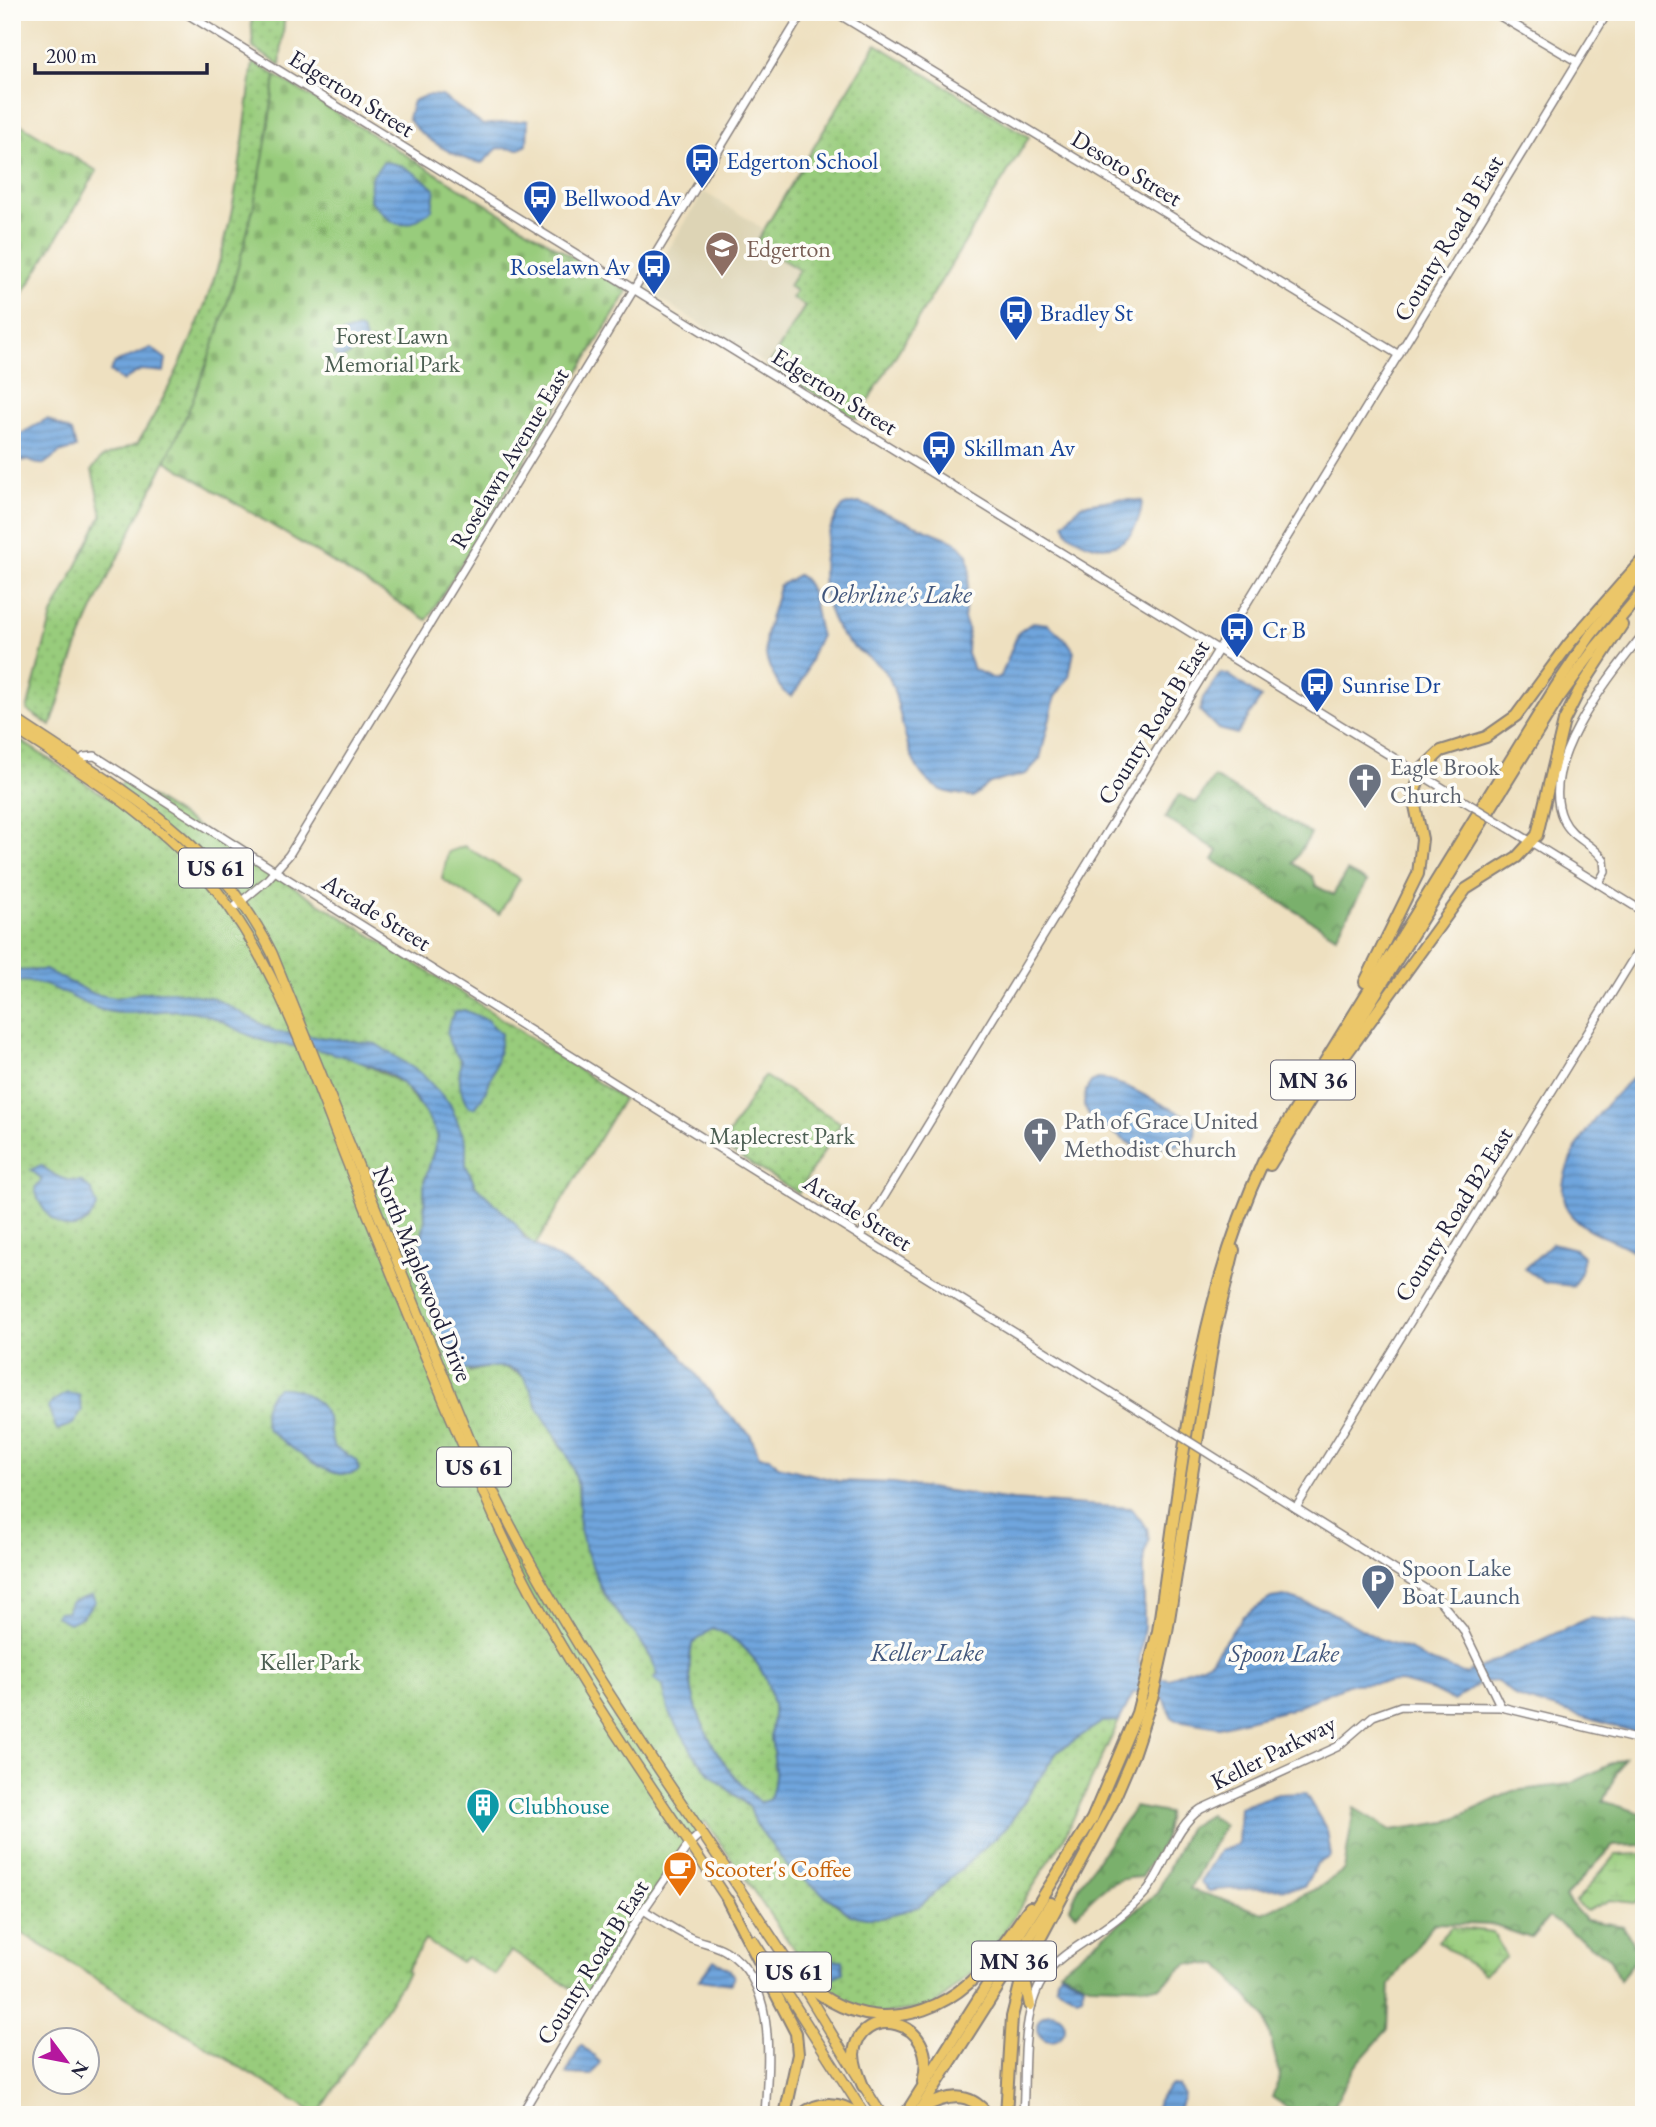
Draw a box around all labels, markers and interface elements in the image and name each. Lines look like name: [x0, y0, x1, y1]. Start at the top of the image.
scale bar: [35, 32, 206, 76]
text: 200 m: [46, 42, 97, 69]
street label: Edgerton Street: [283, 42, 421, 144]
street label: Desoto Street: [1066, 123, 1189, 213]
bus stop icon: Edgerton School: [683, 141, 721, 190]
place label: Edgerton School: [726, 145, 878, 176]
street label: County Road B East: [1386, 149, 1510, 327]
bus stop icon: Bellwood Av: [521, 178, 559, 227]
place label: Bellwood Av: [564, 182, 681, 213]
school or university icon: Edgerton: [703, 229, 741, 278]
place label: Edgerton: [746, 233, 831, 264]
bus stop icon: Roselawn Av: [635, 247, 673, 296]
place label: Roselawn Av: [510, 251, 630, 282]
bus stop icon: Bradley St: [997, 293, 1035, 342]
place label: Bradley St: [1040, 297, 1133, 328]
park label: Forest Lawn Memorial Park: [324, 320, 461, 379]
street label: Edgerton Street: [766, 340, 904, 442]
street label: Roselawn Avenue East: [443, 361, 576, 554]
bus stop icon: Skillman Av: [920, 428, 958, 477]
place label: Skillman Av: [964, 432, 1075, 463]
water label: Oehrline's Lake: [820, 577, 973, 611]
bus stop icon: Cr B: [1218, 610, 1256, 659]
place label: Cr B: [1262, 614, 1306, 645]
street label: County Road B East: [1090, 633, 1216, 810]
bus stop icon: Sunrise Dr: [1298, 665, 1336, 714]
place label: Sunrise Dr: [1342, 669, 1440, 700]
place label: Eagle Brook Church: [1390, 751, 1500, 810]
church icon: Eagle Brook Church: [1346, 761, 1384, 810]
road number: US 61: [179, 848, 253, 888]
street label: Arcade Street: [316, 866, 438, 958]
road number: MN 36: [1271, 1060, 1355, 1100]
place label: Path of Grace United Methodist Church: [1064, 1105, 1259, 1164]
church icon: Path of Grace United Methodist Church: [1021, 1115, 1059, 1164]
park label: Maplecrest Park: [709, 1120, 855, 1151]
street label: County Road B2 East: [1387, 1120, 1519, 1307]
street label: North Maplewood Drive: [366, 1162, 480, 1386]
street label: Arcade Street: [797, 1166, 919, 1258]
road number: US 61: [437, 1448, 511, 1486]
place label: Spoon Lake Boat Launch: [1402, 1552, 1520, 1611]
parking icon: Spoon Lake Boat Launch: [1359, 1562, 1397, 1611]
water label: Keller Lake: [870, 1635, 985, 1669]
water label: Spoon Lake: [1228, 1636, 1340, 1670]
park label: Keller Park: [260, 1646, 361, 1677]
street label: Keller Parkway: [1205, 1707, 1341, 1797]
building icon: Clubhouse: [464, 1786, 502, 1835]
place label: Clubhouse: [508, 1790, 609, 1821]
cafe icon: Scooter's Coffee: [661, 1849, 699, 1898]
place label: Scooter's Coffee: [704, 1853, 851, 1884]
street label: County Road B East: [529, 1873, 655, 2050]
road number: MN 36: [972, 1942, 1056, 1980]
road number: US 61: [757, 1952, 831, 1992]
north arrow: [32, 2025, 102, 2096]
text: N: [65, 2057, 95, 2083]

